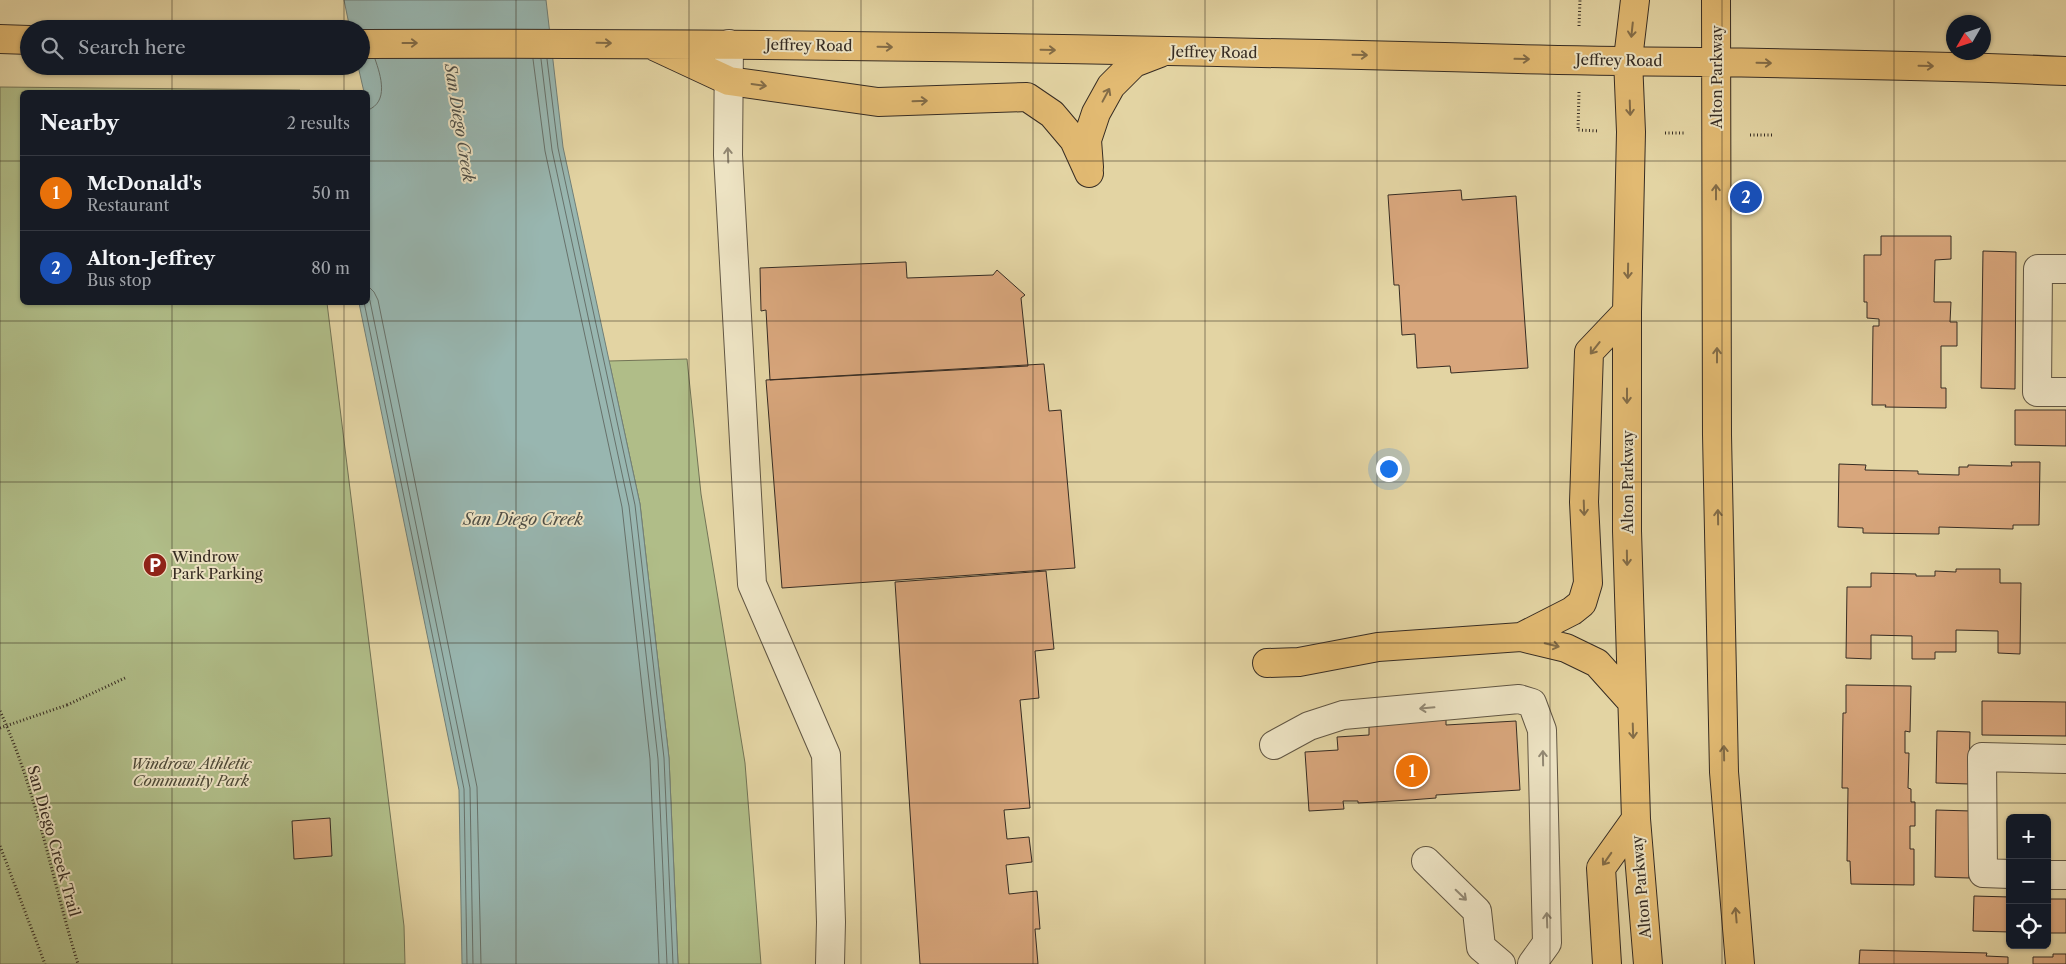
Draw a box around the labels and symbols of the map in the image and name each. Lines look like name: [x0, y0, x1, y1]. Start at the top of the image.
north arrow: [1946, 15, 1991, 60]
one-way arrow: [1627, 21, 1637, 37]
street label: Alton Parkway: [1707, 25, 1726, 130]
street label: Jeffrey Road: [763, 35, 853, 55]
one-way arrow: [402, 38, 418, 48]
one-way arrow: [596, 38, 612, 48]
one-way arrow: [876, 42, 893, 52]
street label: Jeffrey Road: [1168, 42, 1258, 62]
one-way arrow: [1039, 45, 1055, 54]
one-way arrow: [1351, 50, 1367, 60]
street label: Jeffrey Road: [1573, 50, 1663, 70]
one-way arrow: [1514, 54, 1530, 64]
one-way arrow: [1756, 58, 1772, 68]
water label: San Diego Creek: [441, 61, 479, 184]
one-way arrow: [1918, 61, 1934, 71]
one-way arrow: [751, 81, 767, 91]
one-way arrow: [1102, 88, 1111, 103]
one-way arrow: [912, 96, 928, 105]
one-way arrow: [1626, 100, 1635, 116]
one-way arrow: [723, 148, 733, 164]
pin: 2: [1730, 178, 1762, 216]
one-way arrow: [1711, 184, 1721, 200]
one-way arrow: [1623, 262, 1633, 278]
one-way arrow: [1589, 341, 1600, 354]
one-way arrow: [1712, 347, 1721, 363]
one-way arrow: [1622, 387, 1631, 403]
street label: Alton Parkway: [1618, 430, 1637, 535]
your location: [1376, 456, 1402, 482]
one-way arrow: [1580, 500, 1589, 516]
water label: San Diego Creek: [462, 509, 584, 529]
one-way arrow: [1714, 509, 1723, 525]
place label: Windrow Park Parking: [171, 547, 263, 583]
one-way arrow: [1622, 550, 1632, 566]
parking icon: Windrow Park Parking: [142, 552, 168, 578]
one-way arrow: [1543, 640, 1559, 650]
one-way arrow: [1419, 703, 1435, 712]
one-way arrow: [1628, 723, 1637, 739]
one-way arrow: [1719, 746, 1728, 762]
one-way arrow: [1538, 750, 1547, 766]
pin: 1: [1396, 752, 1428, 790]
park label: Windrow Athletic Community Park: [130, 754, 252, 790]
street label: San Diego Creek Trail: [23, 763, 85, 919]
street label: Alton Parkway: [1627, 834, 1655, 940]
one-way arrow: [1602, 852, 1612, 866]
one-way arrow: [1455, 889, 1467, 901]
one-way arrow: [1731, 908, 1741, 924]
one-way arrow: [1542, 912, 1552, 928]

